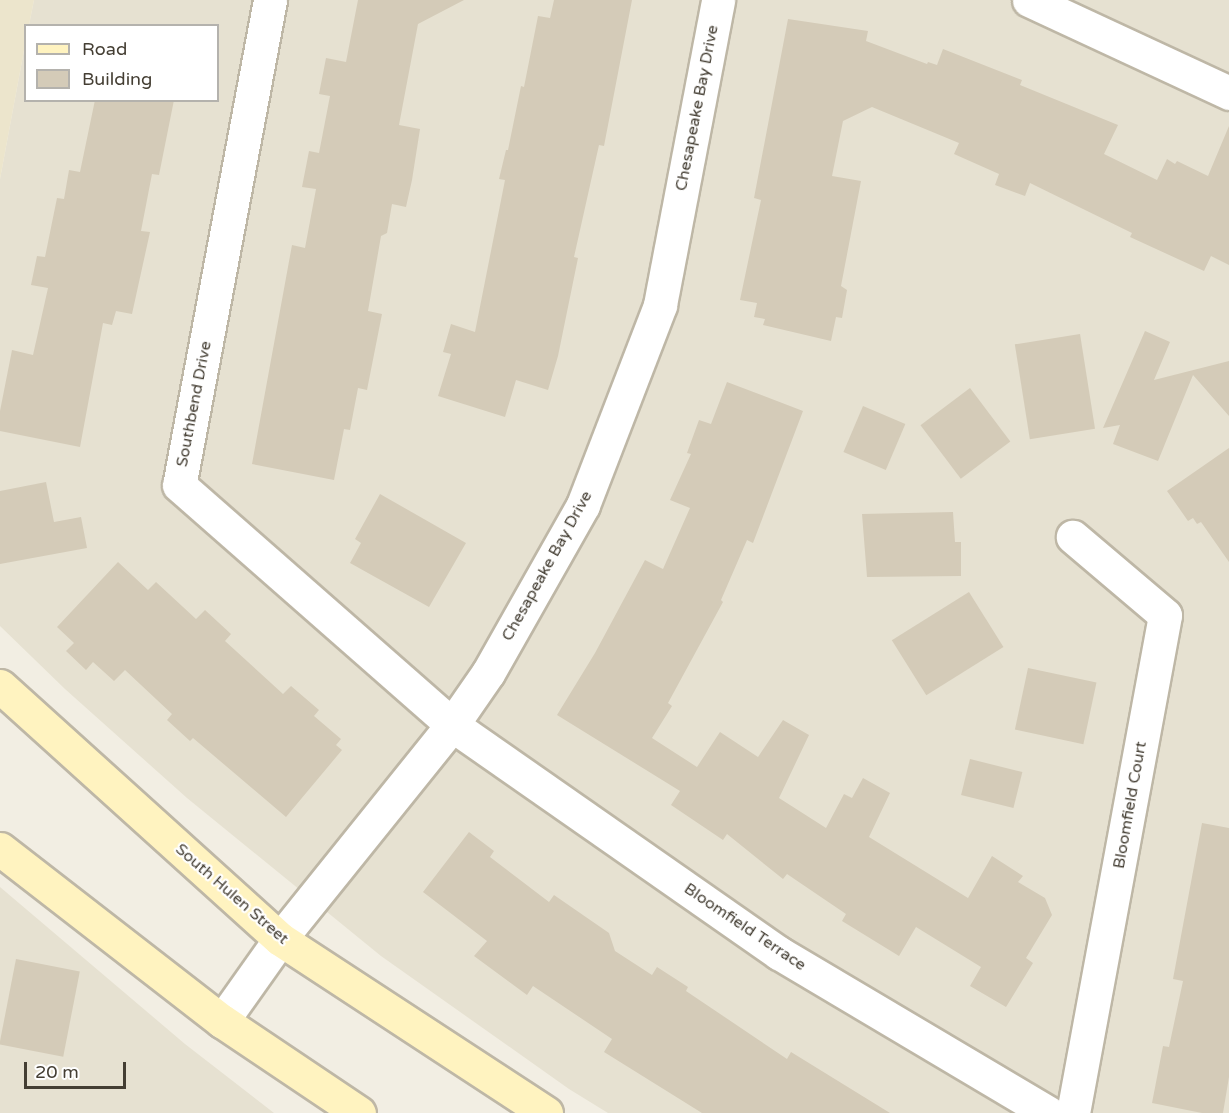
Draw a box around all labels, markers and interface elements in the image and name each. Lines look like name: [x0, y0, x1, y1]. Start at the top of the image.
street label: Chesapeake Bay Drive: [671, 23, 723, 193]
legend: [24, 24, 219, 102]
text: Road: [82, 38, 127, 60]
text: Building: [82, 68, 152, 90]
street label: Southbend Drive: [172, 339, 216, 469]
street label: Chesapeake Bay Drive: [498, 488, 596, 644]
street label: Bloomfield Court: [1109, 740, 1151, 870]
street label: South Hulen Street: [172, 840, 292, 948]
street label: Bloomfield Terrace: [680, 879, 810, 975]
scale bar: [27, 1050, 129, 1088]
text: 20 m: [35, 1061, 79, 1083]

